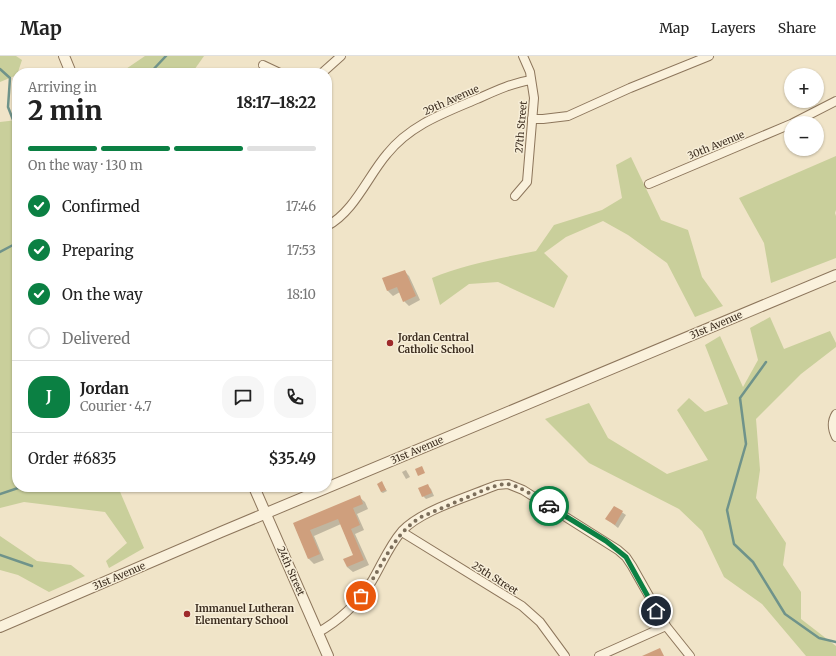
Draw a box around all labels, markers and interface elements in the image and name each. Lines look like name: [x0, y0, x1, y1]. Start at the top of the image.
text: Map: [20, 16, 62, 40]
text: Map: [659, 19, 689, 37]
text: Layers: [711, 19, 756, 37]
text: Share: [778, 19, 816, 37]
map controls: [784, 68, 824, 156]
button: +: [784, 68, 824, 108]
text: Arriving in: [28, 79, 97, 96]
street label: 29th Avenue: [421, 82, 481, 118]
text: 18:17–18:22: [237, 93, 316, 112]
text: 2 min: [28, 94, 102, 127]
street label: 27th Street: [512, 100, 530, 154]
button: −: [784, 116, 824, 156]
street label: 30th Avenue: [686, 128, 746, 162]
text: On the way · 130 m: [28, 157, 143, 174]
icon: check: [28, 195, 50, 217]
text: Confirmed: [62, 197, 140, 216]
text: 17:46: [286, 198, 316, 215]
icon: check: [28, 239, 50, 261]
text: Preparing: [62, 241, 134, 260]
text: 17:53: [287, 242, 316, 259]
icon: check: [28, 283, 50, 305]
text: On the way: [62, 285, 143, 304]
text: 18:10: [287, 286, 316, 303]
street label: 31st Avenue: [688, 308, 744, 342]
text: Delivered: [62, 329, 130, 348]
place label: Jordan Central Catholic School: [397, 331, 475, 356]
marker: Jordan Central Catholic School: [385, 338, 395, 348]
button: chat: [222, 376, 264, 418]
button: phone: [274, 376, 316, 418]
text: Jordan: [80, 379, 129, 398]
text: J: [46, 387, 52, 406]
text: Courier · 4.7: [80, 398, 152, 415]
street label: 31st Avenue: [389, 433, 445, 467]
text: Order #6835: [28, 449, 117, 468]
text: $35.49: [269, 449, 316, 468]
courier: [529, 486, 569, 526]
icon: car: [538, 495, 560, 517]
street label: 24th Street: [274, 544, 308, 598]
street label: 31st Avenue: [91, 559, 147, 593]
street label: 25th Street: [469, 559, 521, 597]
pin: [344, 579, 378, 613]
icon: bag: [350, 585, 372, 607]
pin: [639, 594, 673, 628]
icon: home: [645, 600, 667, 622]
place label: Immanuel Lutheran Elementary School: [195, 602, 294, 627]
marker: Immanuel Lutheran Elementary School: [182, 609, 192, 619]

